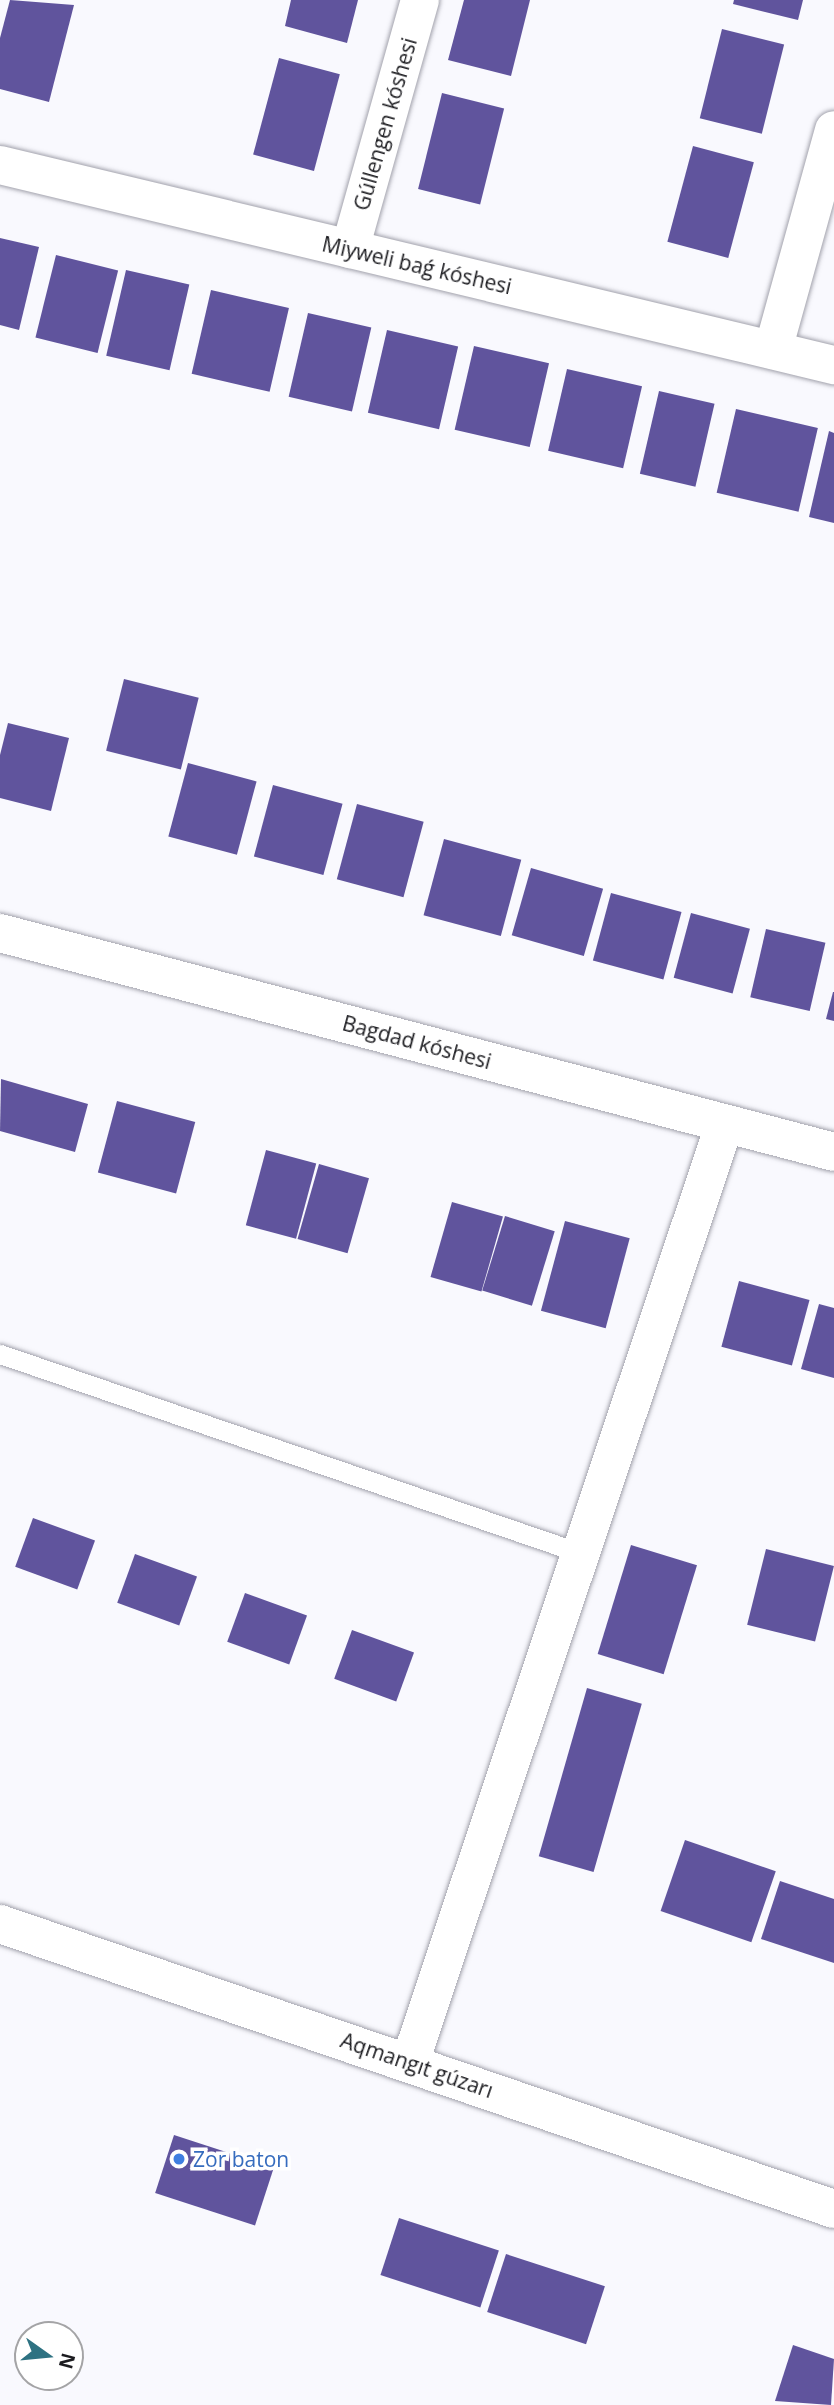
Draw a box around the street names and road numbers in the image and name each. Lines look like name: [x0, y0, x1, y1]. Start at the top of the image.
street label: Gúllengen kóshesi: [348, 35, 422, 213]
street label: Miyweli baǵ kóshesi: [320, 231, 514, 299]
street label: Bagdad kóshesi: [340, 1010, 494, 1074]
street label: Aqmangıt gúzarı: [338, 2027, 496, 2103]

